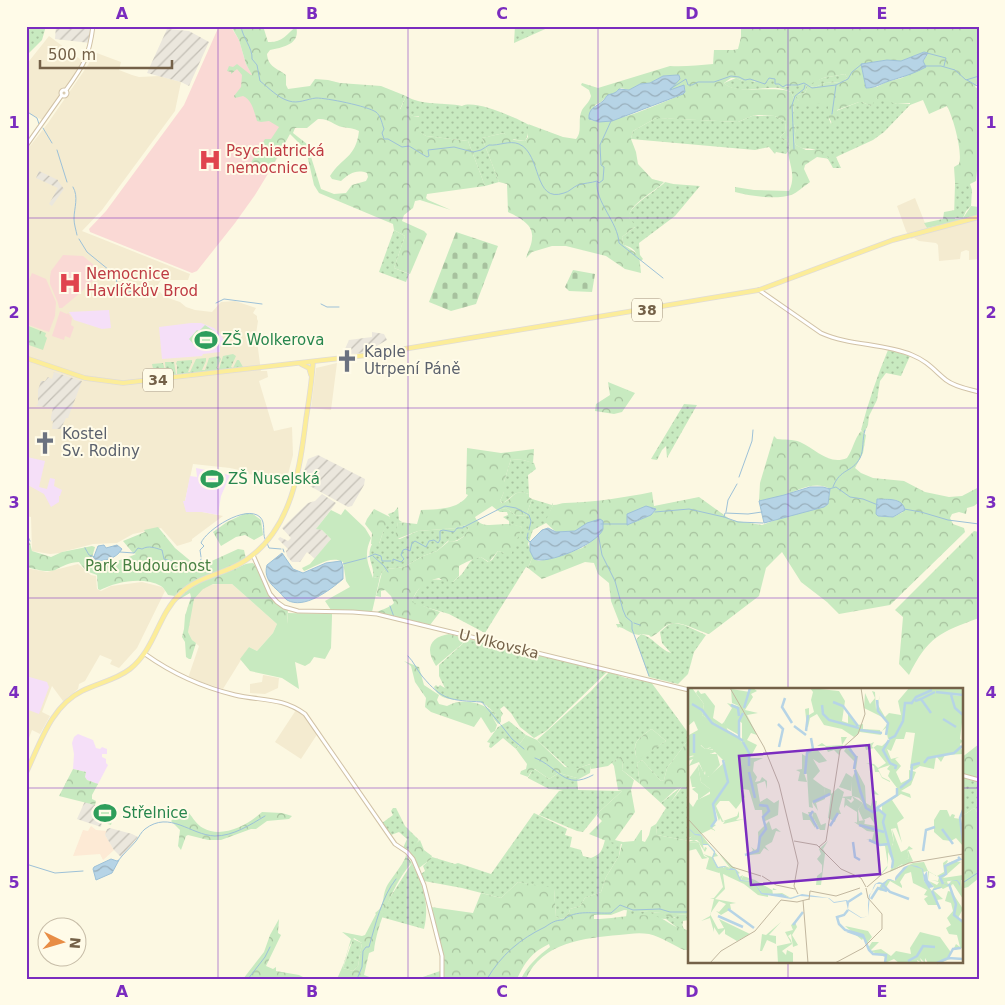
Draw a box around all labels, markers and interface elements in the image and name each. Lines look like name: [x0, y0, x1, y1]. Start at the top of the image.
text: A: [116, 4, 129, 23]
text: B: [306, 4, 318, 23]
text: C: [496, 4, 508, 23]
text: D: [685, 4, 699, 23]
text: E: [877, 4, 887, 23]
scale bar: [40, 38, 172, 70]
text: 500 m: [48, 46, 96, 64]
text: 1: [8, 113, 20, 132]
text: 1: [985, 113, 997, 132]
place label: Psychiatrická nemocnice: [226, 142, 325, 177]
hospital icon: Psychiatrická nemocnice: [197, 147, 223, 173]
place label: Nemocnice Havlíčkův Brod: [86, 265, 198, 300]
hospital icon: Nemocnice Havlíčkův Brod: [57, 270, 83, 296]
road number: 38: [632, 298, 662, 322]
text: 2: [8, 303, 20, 322]
text: 2: [985, 303, 997, 322]
sports icon: ZŠ Wolkerova: [193, 327, 219, 353]
place label: ZŠ Wolkerova: [222, 330, 324, 349]
place label: Kaple Utrpení Páně: [364, 343, 461, 378]
church icon: Kaple Utrpení Páně: [334, 348, 360, 374]
road number: 34: [143, 368, 173, 392]
place label: Kostel Sv. Rodiny: [62, 425, 140, 460]
church icon: Kostel Sv. Rodiny: [32, 430, 58, 456]
sports icon: ZŠ Nuselská: [199, 466, 225, 492]
place label: ZŠ Nuselská: [228, 469, 320, 488]
text: 3: [8, 493, 20, 512]
text: 3: [985, 493, 997, 512]
park label: Park Budoucnost: [85, 557, 211, 575]
street label: U Vlkovska: [457, 625, 541, 663]
text: 4: [8, 683, 20, 702]
text: 4: [985, 683, 997, 702]
inset map: [688, 688, 962, 962]
sports icon: Střelnice: [92, 800, 118, 826]
place label: Střelnice: [122, 804, 188, 822]
text: 5: [8, 873, 20, 892]
text: 5: [985, 873, 997, 892]
north arrow: [38, 918, 88, 968]
text: N: [66, 937, 83, 950]
text: A: [116, 982, 129, 1001]
text: B: [306, 982, 318, 1001]
text: C: [496, 982, 508, 1001]
text: D: [685, 982, 699, 1001]
text: E: [877, 982, 887, 1001]

